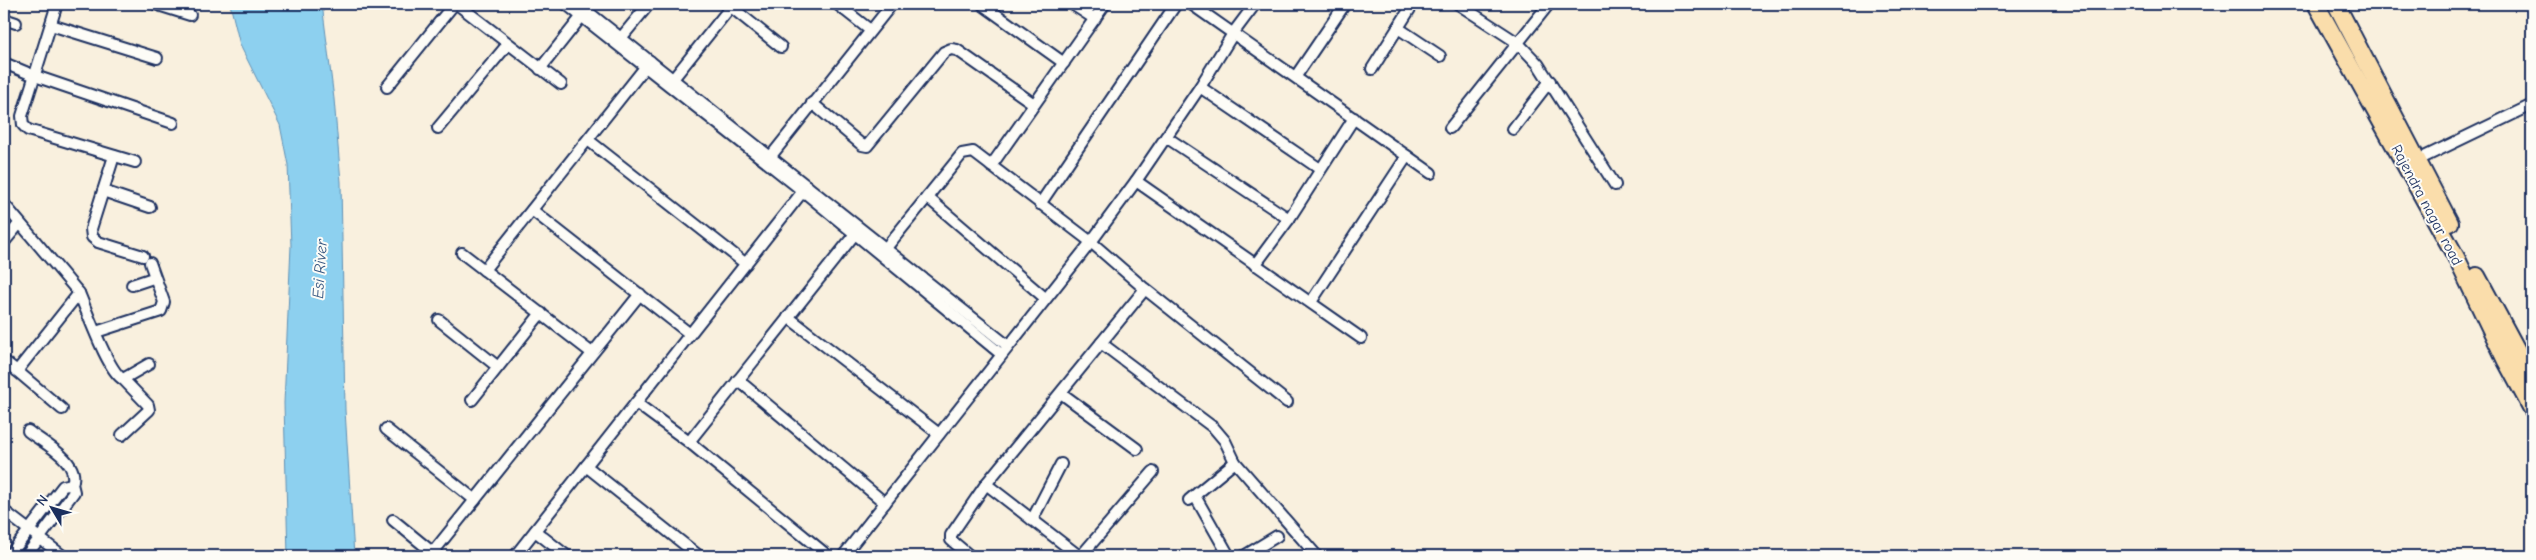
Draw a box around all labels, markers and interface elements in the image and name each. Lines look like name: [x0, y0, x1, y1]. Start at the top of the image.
street label: Rajendra nagar road: [2388, 142, 2466, 268]
water label: Esi River: [309, 238, 331, 299]
north arrow: [28, 482, 78, 532]
text: N: [33, 491, 52, 509]

